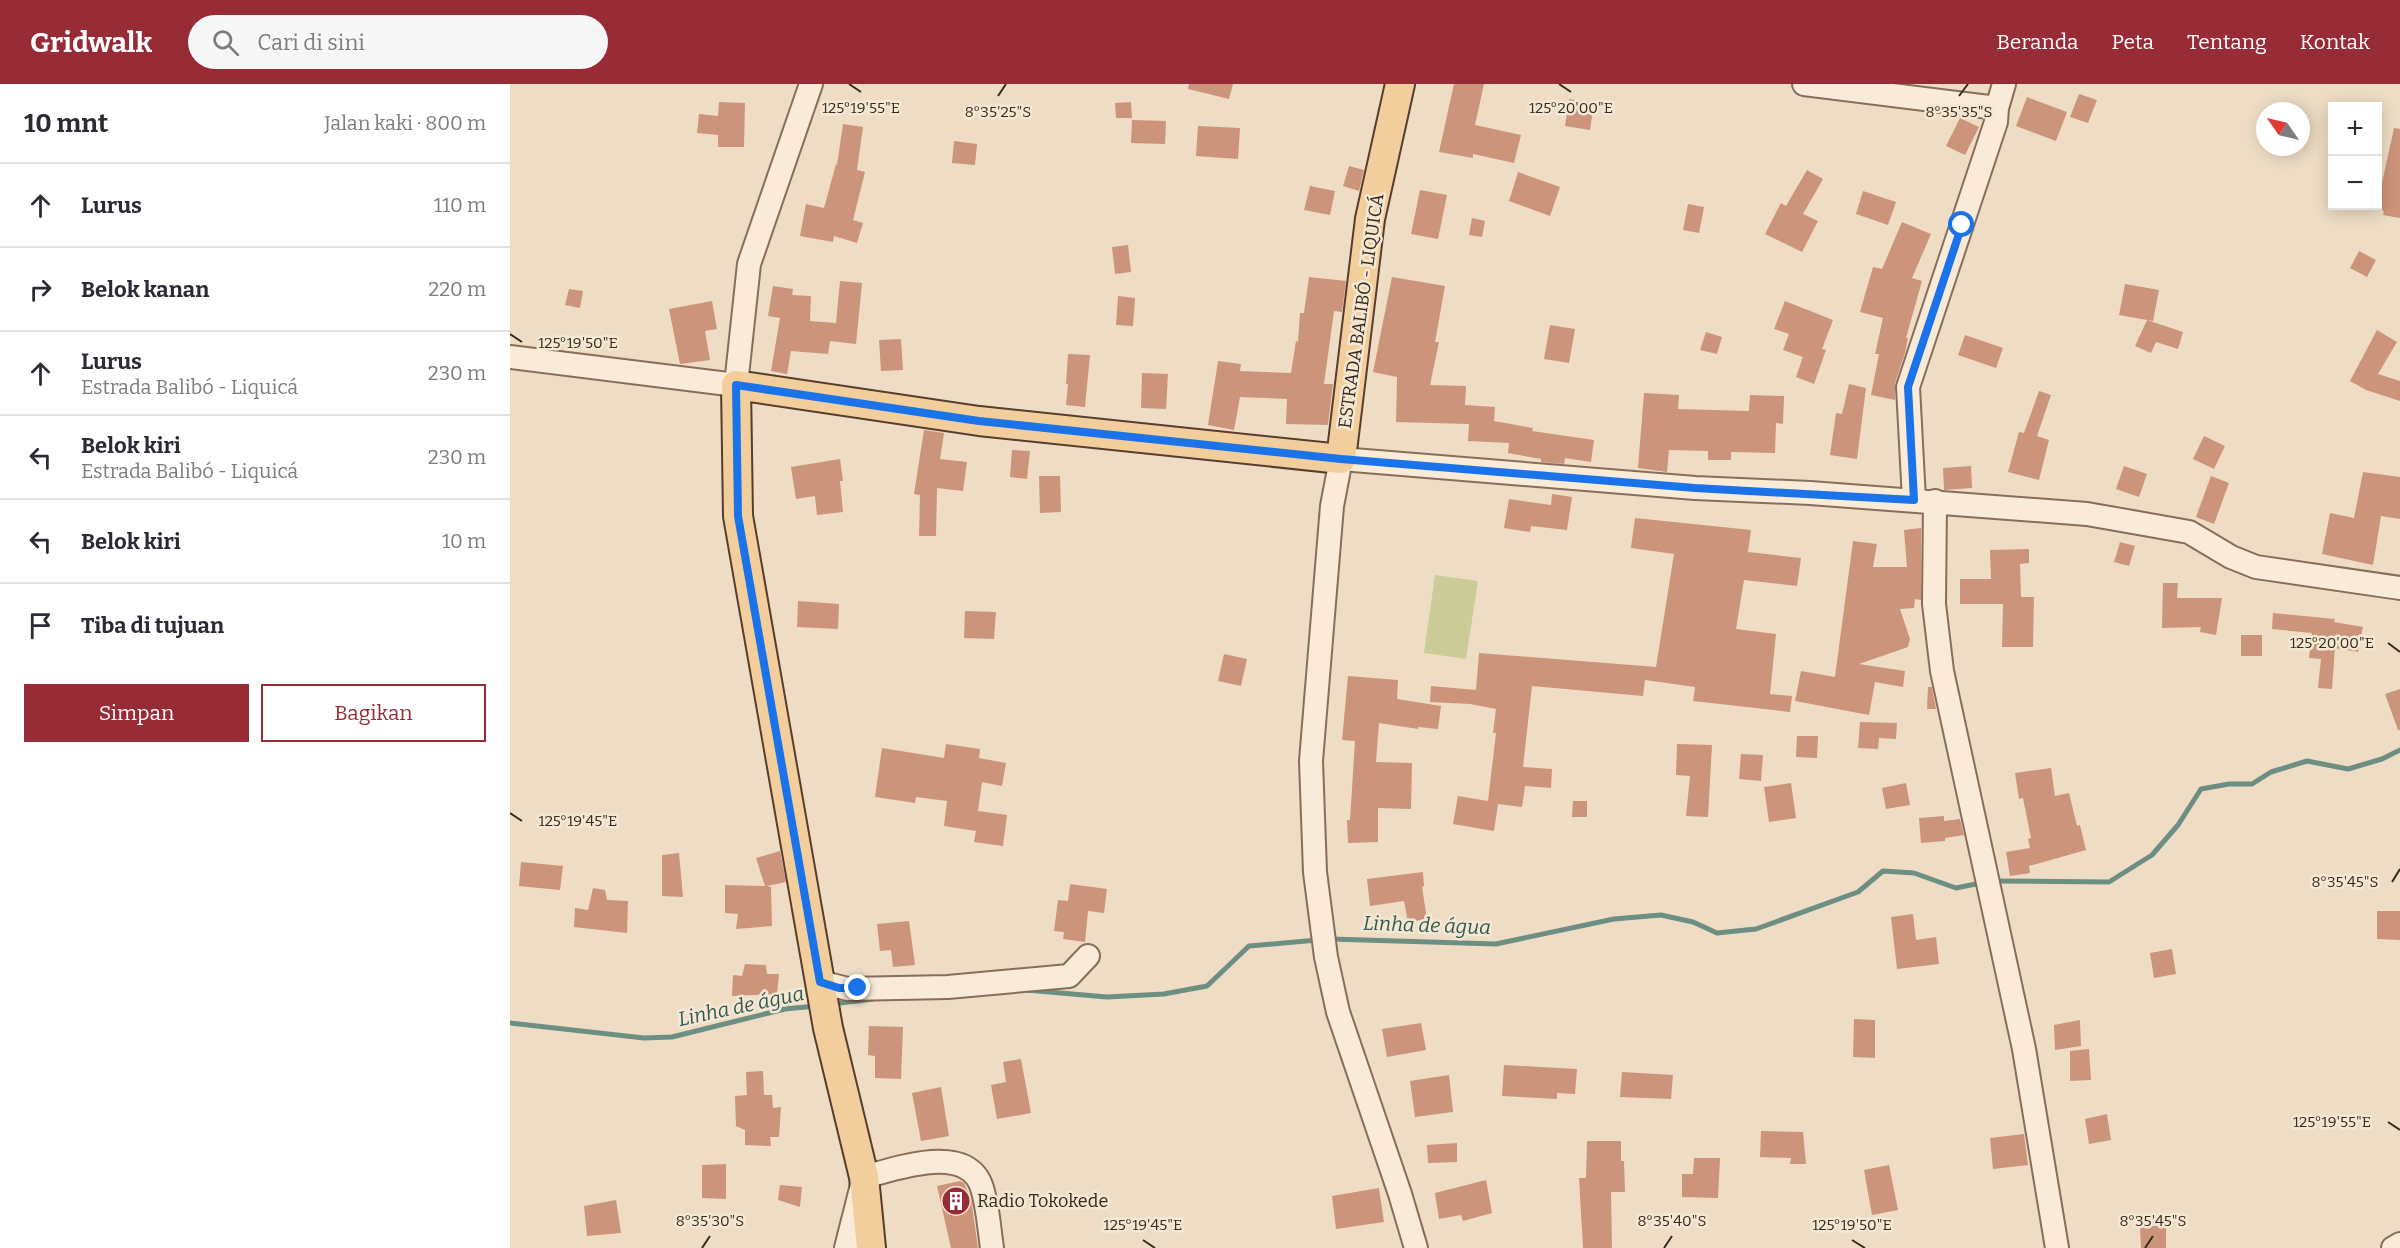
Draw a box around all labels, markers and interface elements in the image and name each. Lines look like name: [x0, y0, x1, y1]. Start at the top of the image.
search box: [188, 15, 608, 69]
text: Gridwalk: [30, 26, 152, 59]
icon: search: [209, 26, 242, 59]
text: Cari di sini: [257, 29, 365, 56]
text: Beranda: [1997, 29, 2078, 55]
text: Peta: [2111, 29, 2154, 55]
text: Tentang: [2187, 29, 2267, 55]
text: Kontak: [2300, 29, 2370, 55]
text: 125°19'55"E: [822, 99, 900, 117]
text: 125°20'00"E: [1529, 99, 1613, 117]
north arrow: [2256, 102, 2310, 156]
map controls: [2328, 102, 2382, 210]
button: +: [2328, 102, 2382, 156]
text: 8°35'25"S: [965, 103, 1031, 121]
text: 8°35'35"S: [1925, 103, 1993, 121]
text: 10 mnt: [24, 108, 108, 139]
text: Jalan kaki · 800 m: [324, 111, 486, 135]
button: −: [2328, 156, 2382, 210]
icon: ahead: [24, 189, 57, 222]
text: Lurus: [81, 192, 142, 219]
street label: ESTRADA BALIBÓ - LIQUICÁ: [1334, 192, 1388, 430]
text: 110 m: [434, 193, 486, 217]
route start: [1948, 211, 1974, 237]
icon: right: [24, 273, 57, 306]
text: Belok kanan: [81, 276, 209, 303]
text: 220 m: [428, 277, 486, 301]
text: 125°19'50"E: [538, 334, 618, 352]
text: Lurus: [81, 348, 142, 375]
icon: ahead: [24, 357, 57, 390]
text: 230 m: [428, 361, 486, 385]
text: Estrada Balibó - Liquicá: [81, 375, 298, 399]
text: Belok kiri: [81, 432, 181, 459]
icon: left: [24, 441, 57, 474]
text: 230 m: [428, 445, 486, 469]
text: Estrada Balibó - Liquicá: [81, 459, 298, 483]
icon: left: [24, 525, 57, 558]
text: Belok kiri: [81, 528, 181, 555]
text: 10 m: [442, 529, 486, 553]
icon: arrive: [24, 609, 57, 642]
text: Tiba di tujuan: [81, 612, 224, 639]
text: 125°20'00"E: [2290, 634, 2374, 652]
button: Simpan: [24, 684, 249, 742]
button: Bagikan: [261, 684, 486, 742]
text: 125°19'45"E: [539, 812, 617, 830]
text: 8°35'45"S: [2311, 873, 2379, 891]
water label: Linha de água: [1363, 911, 1491, 939]
route end: [844, 974, 870, 1000]
water label: Linha de água: [676, 981, 806, 1031]
text: 125°19'55"E: [2293, 1113, 2371, 1131]
building icon: Radio Tokokede: [940, 1185, 972, 1217]
place label: Radio Tokokede: [977, 1190, 1108, 1212]
text: 8°35'30"S: [676, 1212, 744, 1230]
text: 8°35'40"S: [1638, 1212, 1706, 1230]
text: 8°35'45"S: [2119, 1212, 2187, 1230]
text: 125°19'45"E: [1104, 1216, 1182, 1234]
text: 125°19'50"E: [1812, 1216, 1892, 1234]

